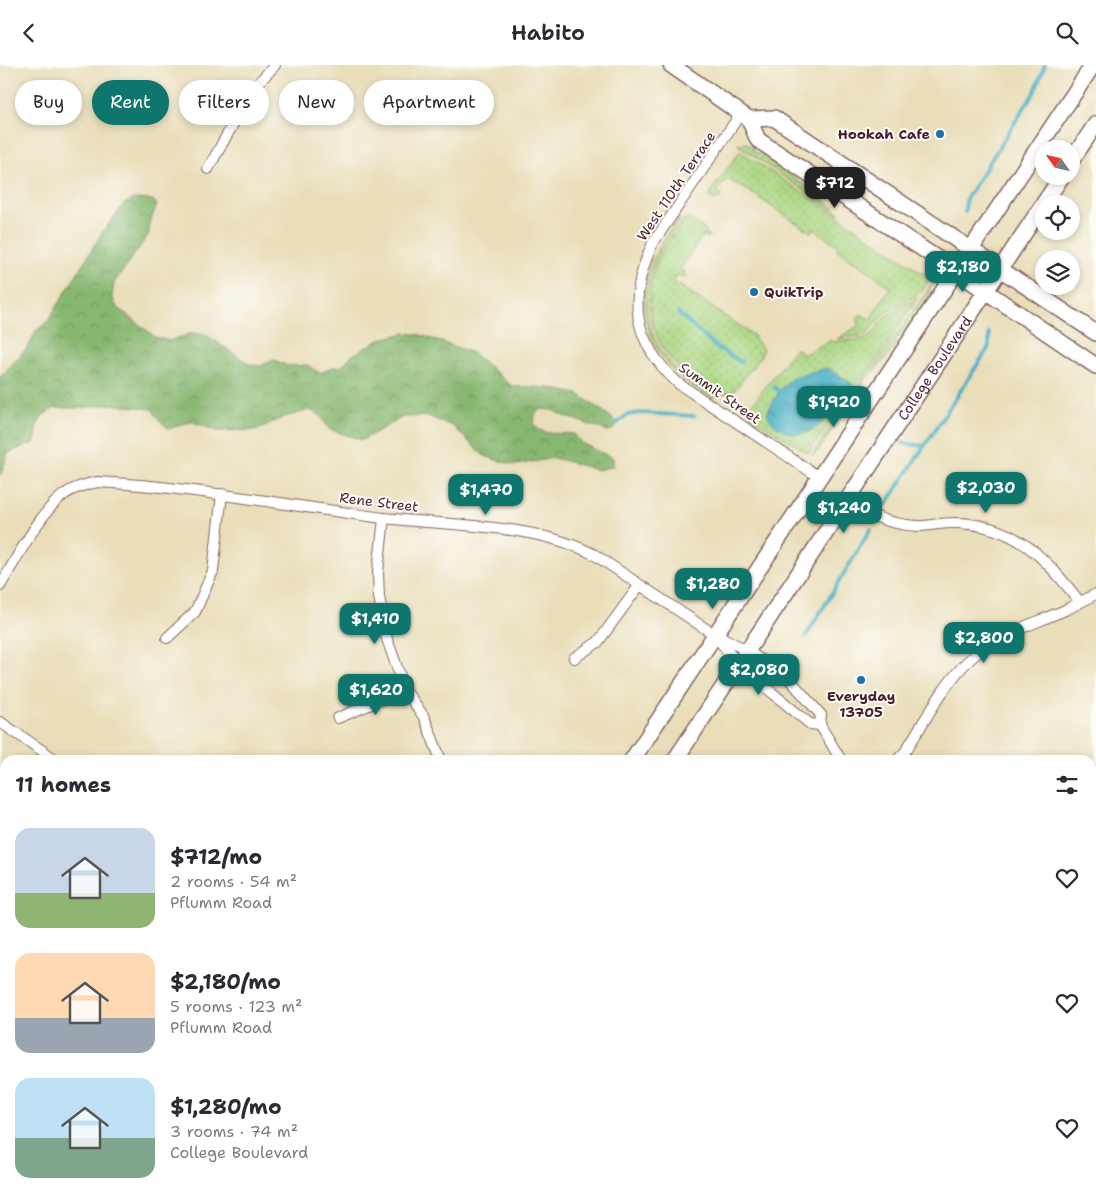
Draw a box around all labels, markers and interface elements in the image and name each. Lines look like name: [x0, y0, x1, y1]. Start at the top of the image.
text: Habito: [511, 18, 585, 47]
icon: back: [15, 19, 43, 47]
icon: search: [1053, 19, 1081, 47]
chip: Buy: [15, 80, 82, 125]
chip: Rent: [92, 80, 169, 125]
chip: Filters: [179, 80, 269, 125]
chip: New: [279, 80, 354, 125]
chip: Apartment: [364, 80, 494, 125]
place label: Hookah Cafe: [838, 125, 930, 143]
street label: West 110th Terrace: [633, 128, 719, 244]
marker: Hookah Cafe: [934, 128, 946, 140]
north arrow: [1035, 140, 1080, 185]
map controls: [1035, 140, 1080, 295]
pin: $712: [805, 167, 865, 209]
text: $712: [815, 172, 855, 193]
button: locate: [1035, 195, 1080, 240]
button: layers: [1035, 250, 1080, 295]
pin: $2,180: [922, 251, 1004, 293]
text: $2,180: [936, 256, 990, 277]
place label: QuikTrip: [764, 283, 823, 301]
marker: QuikTrip: [748, 286, 760, 298]
street label: College Boulevard: [894, 313, 976, 424]
street label: Summit Street: [676, 358, 764, 428]
pin: $1,920: [793, 385, 875, 428]
text: $1,920: [808, 391, 860, 412]
pin: $2,030: [945, 471, 1027, 514]
pin: $1,470: [445, 473, 527, 516]
text: $2,030: [957, 477, 1015, 498]
text: $1,470: [459, 479, 513, 500]
street label: Rene Street: [338, 488, 420, 516]
pin: $1,240: [803, 491, 885, 534]
text: $1,240: [817, 497, 871, 518]
pin: $1,280: [672, 567, 754, 610]
text: $1,280: [686, 573, 740, 594]
pin: $1,410: [334, 603, 416, 645]
text: $1,410: [351, 608, 399, 629]
pin: $2,800: [943, 621, 1025, 664]
text: $2,800: [954, 627, 1014, 648]
pin: $2,080: [718, 653, 800, 696]
text: $2,080: [729, 659, 789, 680]
pin: $1,620: [335, 673, 417, 716]
marker: Everyday 13705: [855, 674, 867, 686]
text: $1,620: [349, 679, 403, 700]
place label: Everyday 13705: [827, 687, 895, 721]
text: 11 homes: [15, 771, 111, 799]
icon: filters: [1053, 771, 1081, 799]
text: $712/mo: [170, 843, 262, 871]
icon: home: [55, 848, 115, 908]
icon: heart: [1053, 864, 1081, 892]
text: 2 rooms · 54 m²: [170, 871, 297, 892]
text: Pflumm Road: [170, 892, 272, 913]
text: $2,180/mo: [170, 968, 281, 996]
icon: home: [55, 973, 115, 1033]
icon: heart: [1053, 989, 1081, 1017]
text: 5 rooms · 123 m²: [170, 996, 302, 1017]
text: Pflumm Road: [170, 1017, 272, 1038]
text: $1,280/mo: [170, 1093, 282, 1121]
icon: home: [55, 1098, 115, 1158]
icon: heart: [1053, 1114, 1081, 1142]
text: 3 rooms · 74 m²: [170, 1121, 298, 1142]
text: College Boulevard: [170, 1142, 309, 1163]

